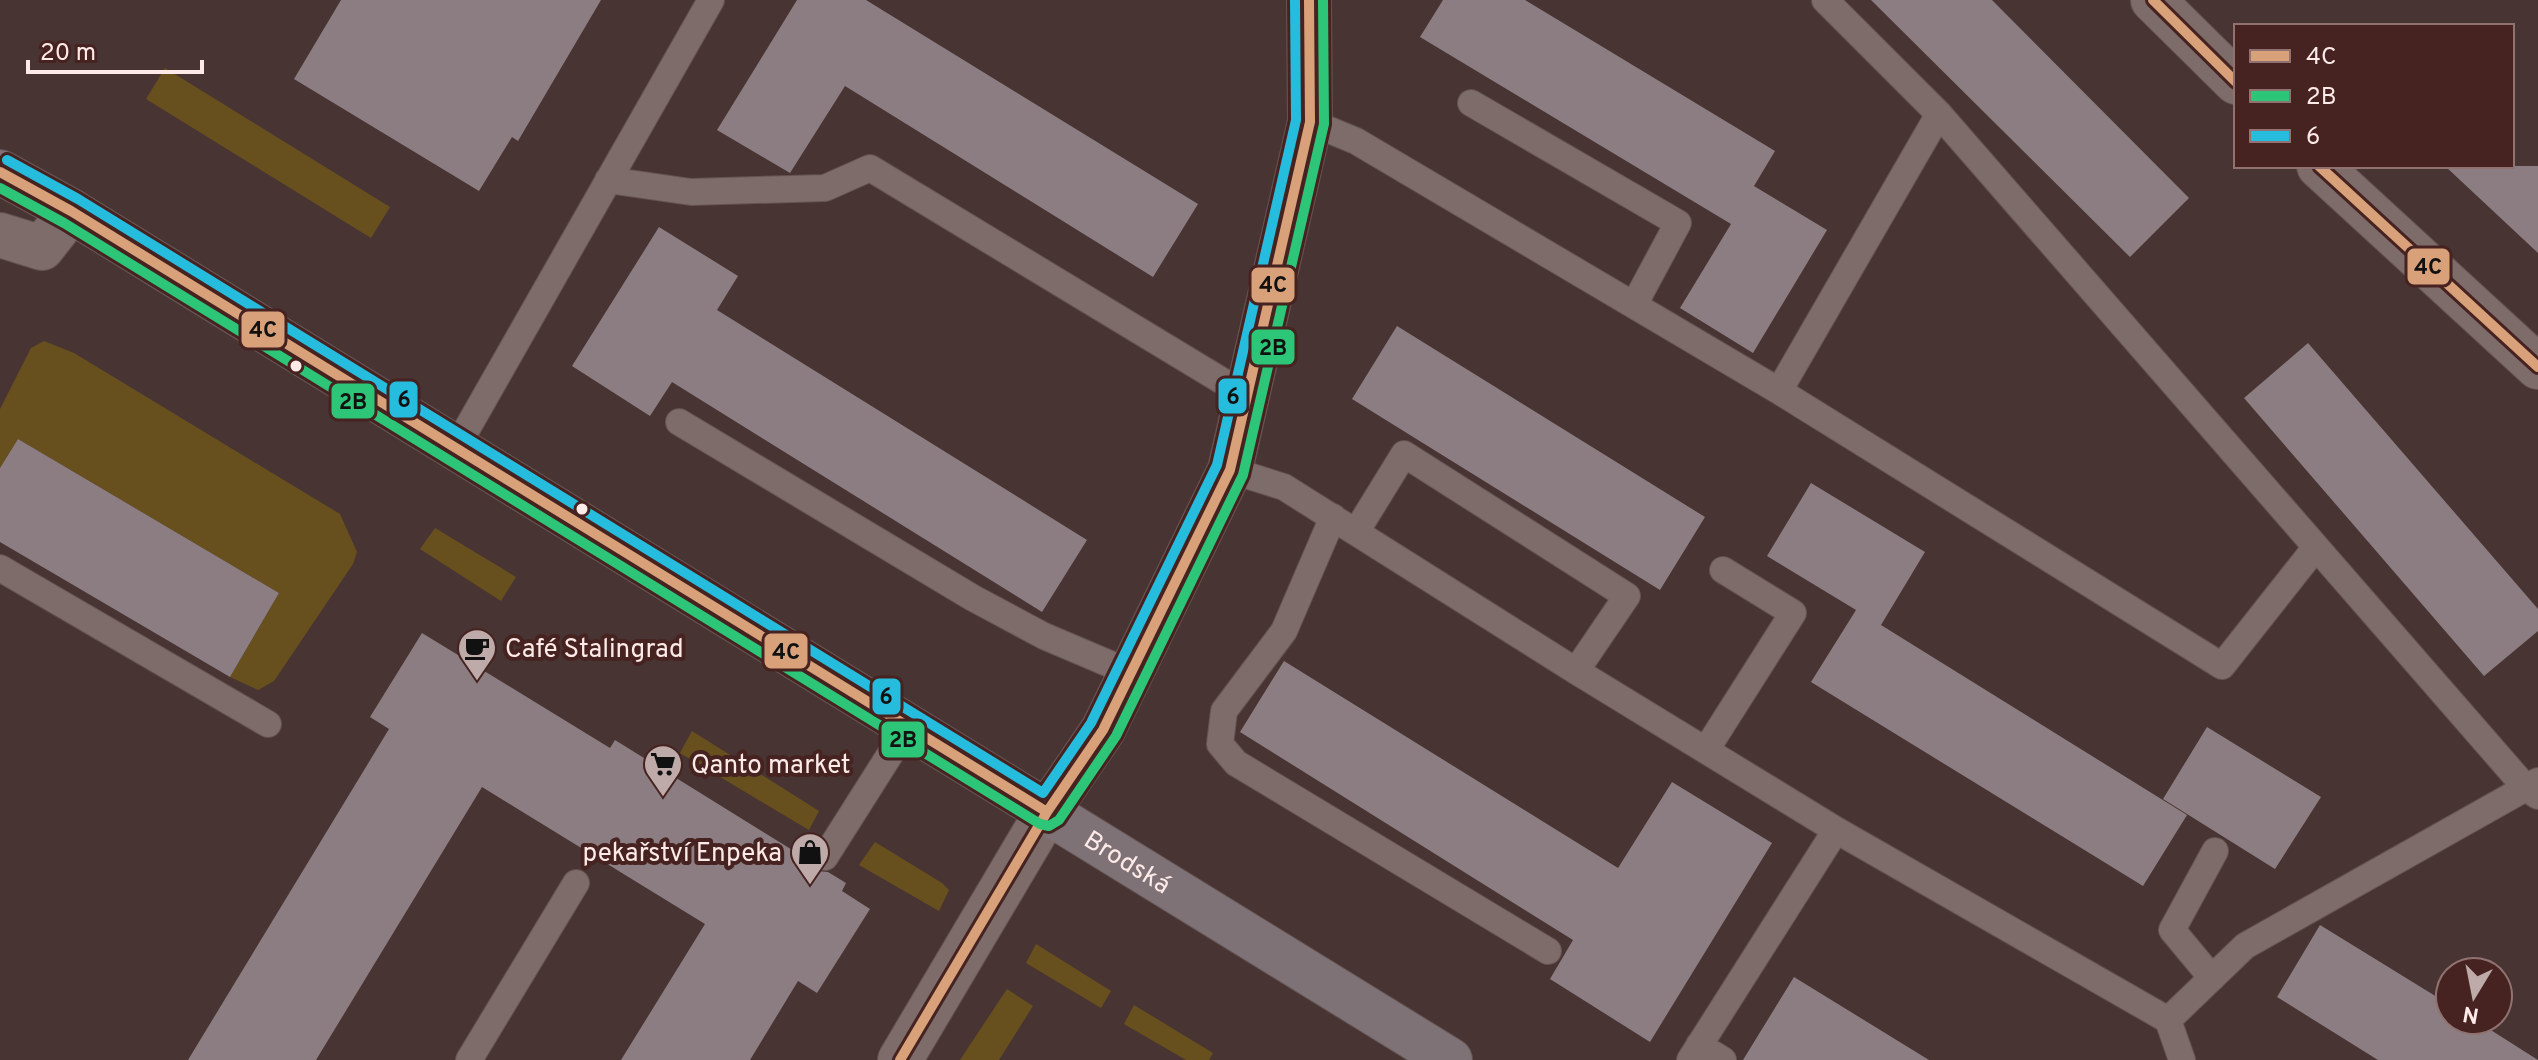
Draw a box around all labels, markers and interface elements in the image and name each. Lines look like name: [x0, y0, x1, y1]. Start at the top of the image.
scale bar: [28, 24, 202, 74]
legend: [2234, 24, 2514, 168]
text: 20 m: [40, 39, 96, 69]
text: 4C: [2306, 43, 2336, 73]
text: 2B: [2306, 83, 2336, 113]
text: 6: [2306, 123, 2320, 153]
line badge: 4C: [2406, 247, 2451, 286]
text: 4C: [2414, 255, 2442, 282]
line badge: 4C: [1250, 266, 1296, 304]
text: 4C: [1259, 273, 1287, 300]
line badge: 4C: [240, 310, 286, 349]
text: 4C: [249, 318, 277, 345]
line badge: 2B: [1250, 328, 1296, 366]
text: 2B: [1259, 336, 1287, 363]
unlabelled marker: [288, 358, 304, 374]
line badge: 6: [1217, 377, 1248, 415]
line badge: 6: [388, 380, 419, 419]
line badge: 2B: [330, 382, 376, 420]
text: 6: [1226, 385, 1240, 412]
text: 6: [397, 388, 411, 415]
text: 2B: [339, 390, 367, 417]
unlabelled marker: [574, 501, 590, 517]
cafe icon: Café Stalingrad: [456, 627, 498, 682]
line badge: 4C: [763, 632, 809, 670]
place label: Café Stalingrad: [505, 634, 684, 667]
text: 4C: [772, 640, 800, 667]
line badge: 6: [871, 677, 902, 716]
text: 6: [879, 685, 893, 712]
line badge: 2B: [880, 720, 926, 759]
text: 2B: [889, 728, 917, 755]
supermarket icon: Qanto market: [642, 743, 684, 798]
place label: Qanto market: [691, 750, 851, 783]
street label: Brodská: [1077, 825, 1176, 903]
shop icon: pekařství Enpeka: [789, 831, 831, 886]
place label: pekařství Enpeka: [583, 838, 782, 871]
north arrow: [2434, 956, 2514, 1036]
text: N: [2461, 999, 2481, 1028]

